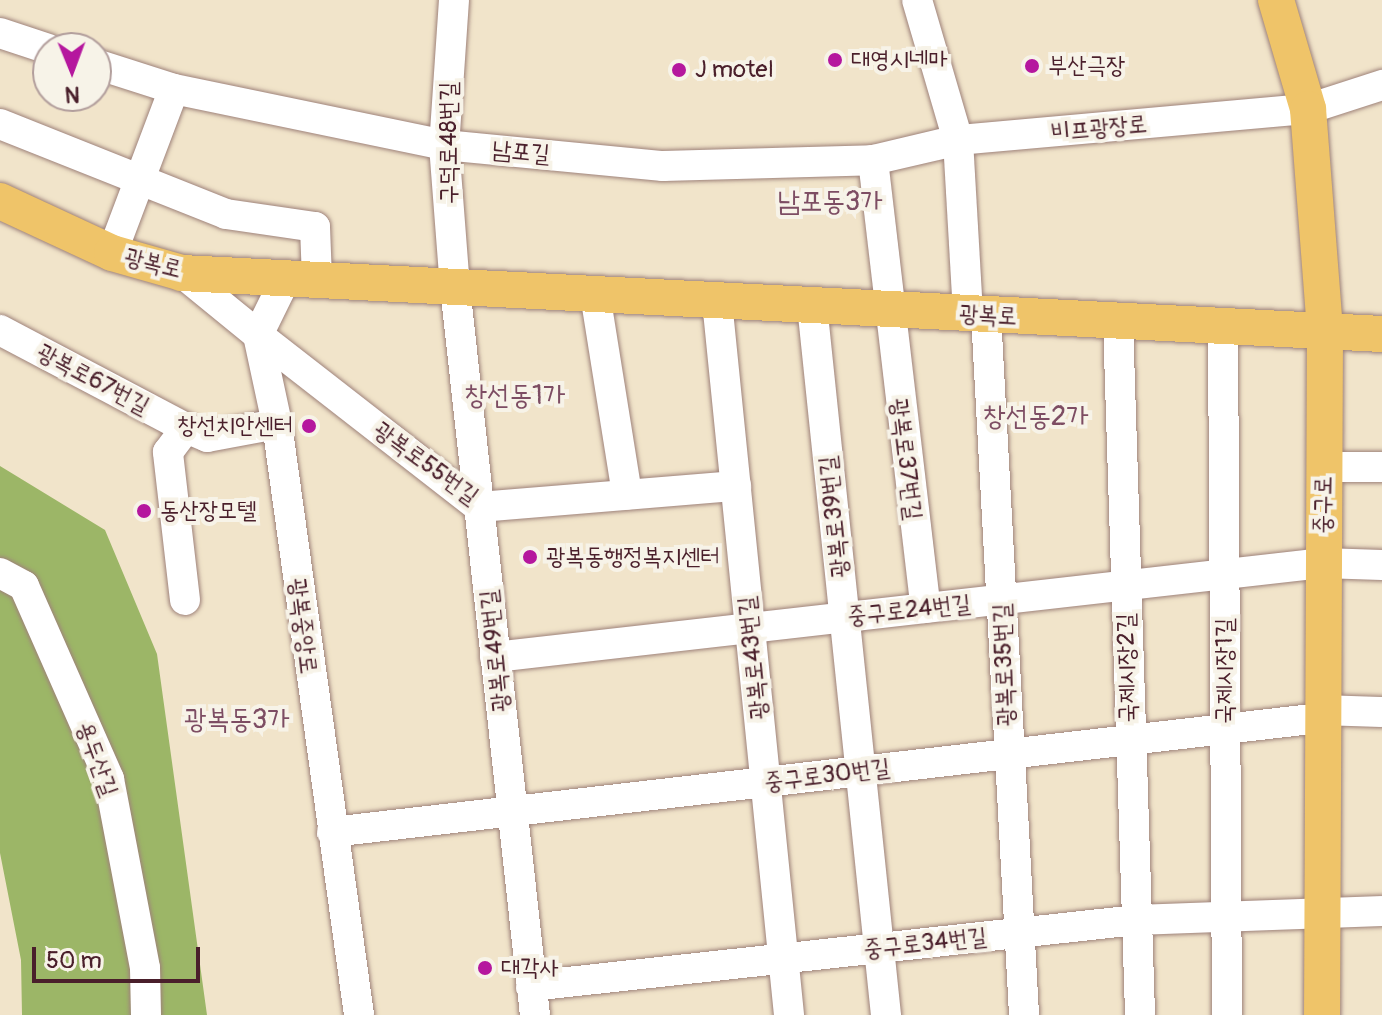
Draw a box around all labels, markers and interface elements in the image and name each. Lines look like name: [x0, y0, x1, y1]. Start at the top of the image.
north arrow: [32, 32, 112, 112]
place label: 대영시네마: [851, 46, 948, 74]
marker: 대영시네마: [826, 51, 844, 69]
place label: 부산극장: [1048, 52, 1125, 80]
place label: J moteI: [695, 56, 774, 84]
marker: 부산극장: [1023, 57, 1041, 75]
marker: J moteI: [670, 61, 688, 79]
text: N: [65, 80, 80, 108]
street label: 구덕로48번길: [435, 82, 463, 204]
street label: 비프광장로: [1050, 109, 1148, 147]
street label: 남포길: [491, 135, 551, 169]
district label: 남포동3가: [777, 185, 883, 219]
street label: 광복로: [121, 242, 185, 284]
street label: 광복로: [958, 299, 1018, 331]
street label: 광복로67번길: [32, 337, 154, 421]
district label: 창선동1가: [464, 379, 566, 413]
street label: 광복로37번길: [884, 396, 928, 522]
district label: 창선동2가: [983, 400, 1089, 434]
place label: 창선치안센터: [177, 412, 293, 440]
street label: 광복로55번길: [368, 415, 484, 511]
marker: 창선치안센터: [300, 417, 318, 435]
street label: 광복로39번길: [813, 455, 855, 579]
street label: 중구로: [1308, 476, 1338, 534]
place label: 동산장모텔: [160, 497, 257, 525]
marker: 동산장모텔: [135, 502, 153, 520]
place label: 광복동행정복지센터: [546, 543, 720, 571]
marker: 광복동행정복지센터: [521, 548, 539, 566]
street label: 광복중앙로: [283, 576, 323, 676]
street label: 광복로49번길: [474, 588, 516, 714]
street label: 중구로24번길: [846, 589, 972, 631]
street label: 광복로43번길: [732, 595, 774, 721]
street label: 광복로35번길: [987, 603, 1021, 727]
street label: 국제시장2길: [1112, 613, 1142, 723]
street label: 국제시장1길: [1211, 618, 1239, 724]
district label: 광복동3가: [184, 703, 290, 737]
street label: 용두산길: [70, 718, 124, 800]
street label: 중구로30번길: [763, 753, 891, 797]
street label: 중구로34번길: [862, 922, 988, 964]
scale bar: [36, 931, 204, 981]
text: 50 m: [46, 946, 102, 975]
place label: 대각사: [501, 954, 559, 982]
marker: 대각사: [476, 959, 494, 977]

